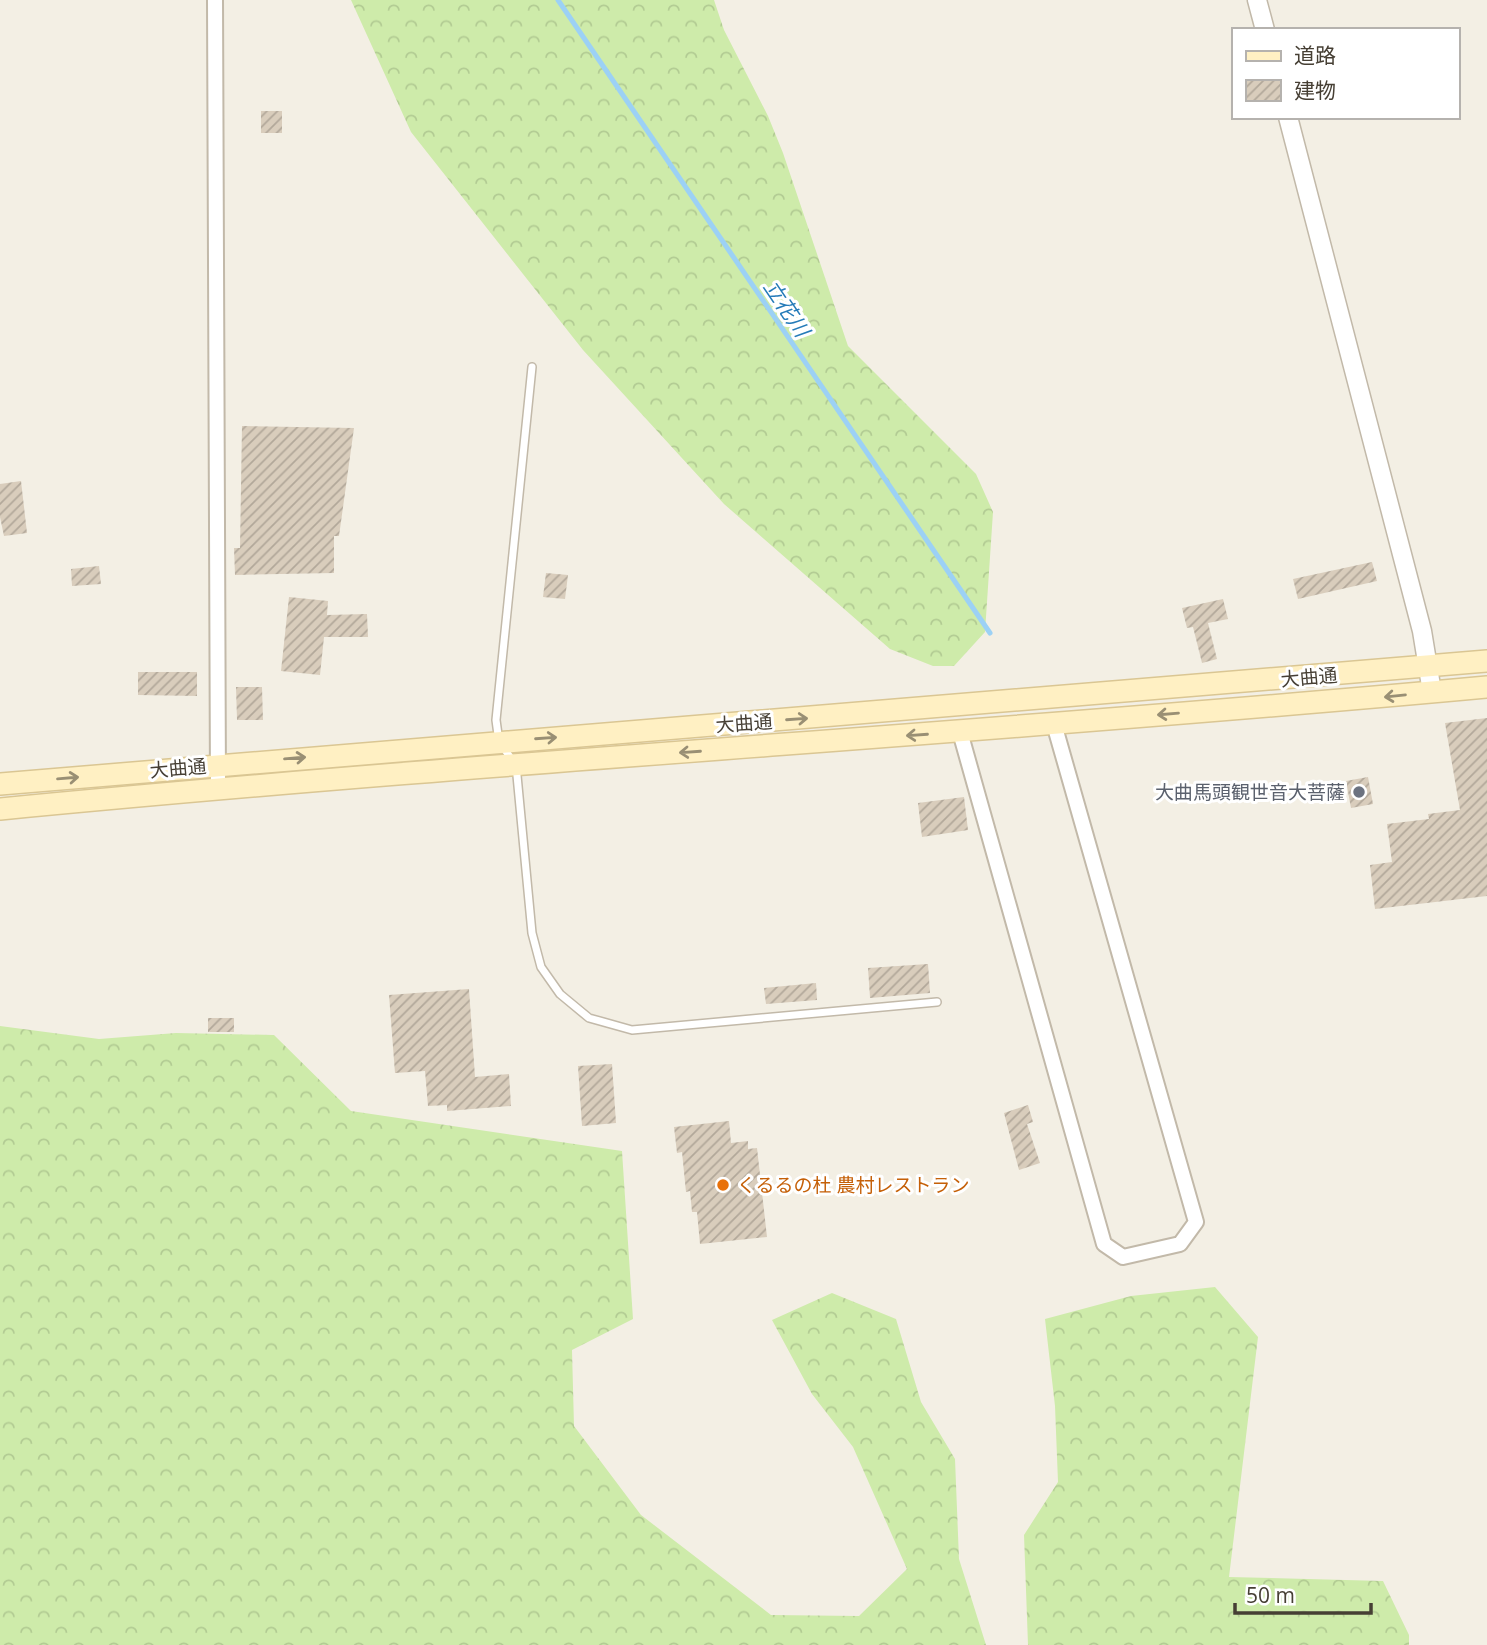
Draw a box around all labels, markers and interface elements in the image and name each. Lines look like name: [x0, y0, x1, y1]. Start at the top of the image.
legend: [1232, 28, 1459, 119]
text: 道路: [1294, 41, 1336, 69]
text: 建物: [1294, 76, 1336, 104]
water label: 立花川: [758, 274, 817, 344]
street label: 大曲通: [1279, 662, 1339, 692]
one-way arrow: [1384, 690, 1406, 703]
street label: 大曲通: [715, 708, 773, 738]
one-way arrow: [1157, 708, 1180, 721]
one-way arrow: [785, 712, 808, 725]
one-way arrow: [906, 729, 929, 742]
one-way arrow: [534, 731, 557, 744]
one-way arrow: [679, 746, 702, 759]
one-way arrow: [283, 751, 305, 764]
street label: 大曲通: [148, 753, 208, 783]
one-way arrow: [56, 771, 79, 784]
place label: 大曲馬頭観世音大菩薩: [1155, 779, 1345, 805]
marker: 大曲馬頭観世音大菩薩: [1351, 784, 1367, 800]
place label: くるるの杜 農村レストラン: [737, 1172, 970, 1198]
marker: くるるの杜 農村レストラン: [715, 1177, 731, 1193]
scale bar: [1235, 1572, 1372, 1616]
text: 50 m: [1246, 1581, 1295, 1609]

